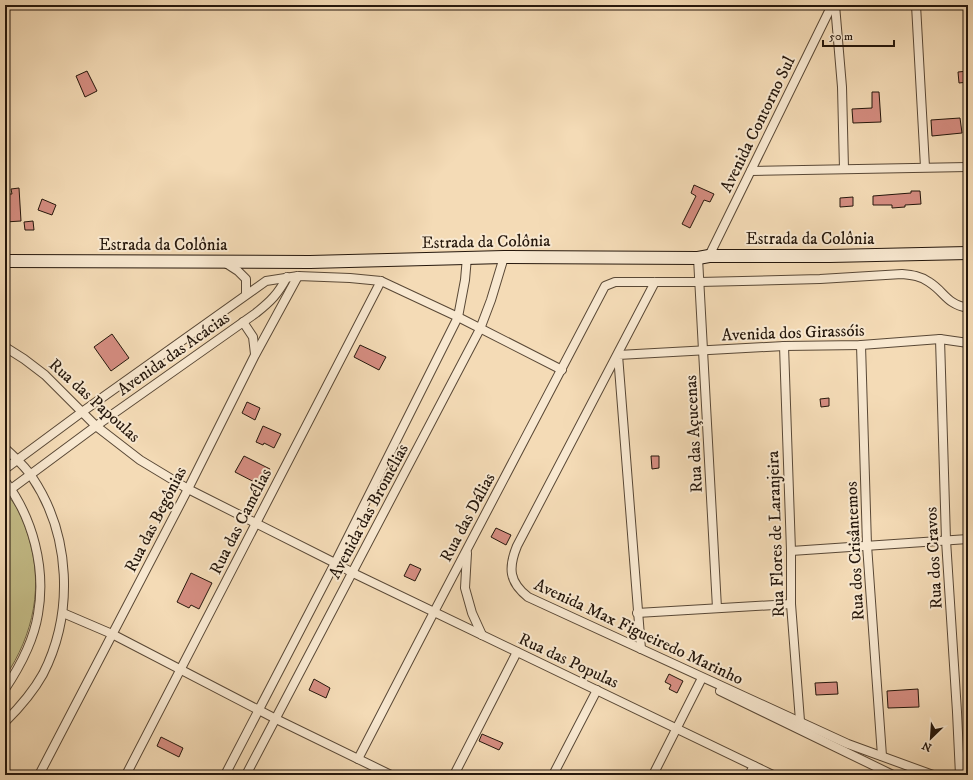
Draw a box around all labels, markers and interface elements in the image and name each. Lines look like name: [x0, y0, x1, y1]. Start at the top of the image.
scale bar: [823, 22, 894, 48]
text: 50 m: [829, 29, 853, 44]
street label: Avenida Contorno Sul: [715, 53, 800, 196]
street label: Estrada da Colônia: [746, 228, 875, 250]
street label: Estrada da Colônia: [421, 230, 551, 254]
street label: Estrada da Colônia: [99, 234, 228, 256]
street label: Avenida das Acácias: [113, 307, 234, 401]
street label: Avenida dos Girassóis: [721, 319, 865, 346]
street label: Rua das Papoulas: [44, 354, 145, 448]
street label: Rua das Açucenas: [680, 374, 708, 493]
street label: Avenida das Bromélias: [324, 440, 414, 583]
street label: Rua Flores de Laranjeira: [762, 449, 790, 618]
street label: Rua das Begônias: [120, 463, 192, 576]
street label: Rua das Camélias: [205, 464, 277, 578]
street label: Rua das Dálias: [435, 469, 501, 566]
street label: Rua dos Crisântemos: [840, 481, 870, 621]
street label: Rua dos Cravos: [920, 506, 948, 610]
street label: Avenida Max Figueiredo Marinho: [530, 574, 747, 690]
street label: Rua das Populas: [515, 628, 622, 694]
north arrow: [911, 718, 951, 758]
text: N: [920, 738, 934, 754]

